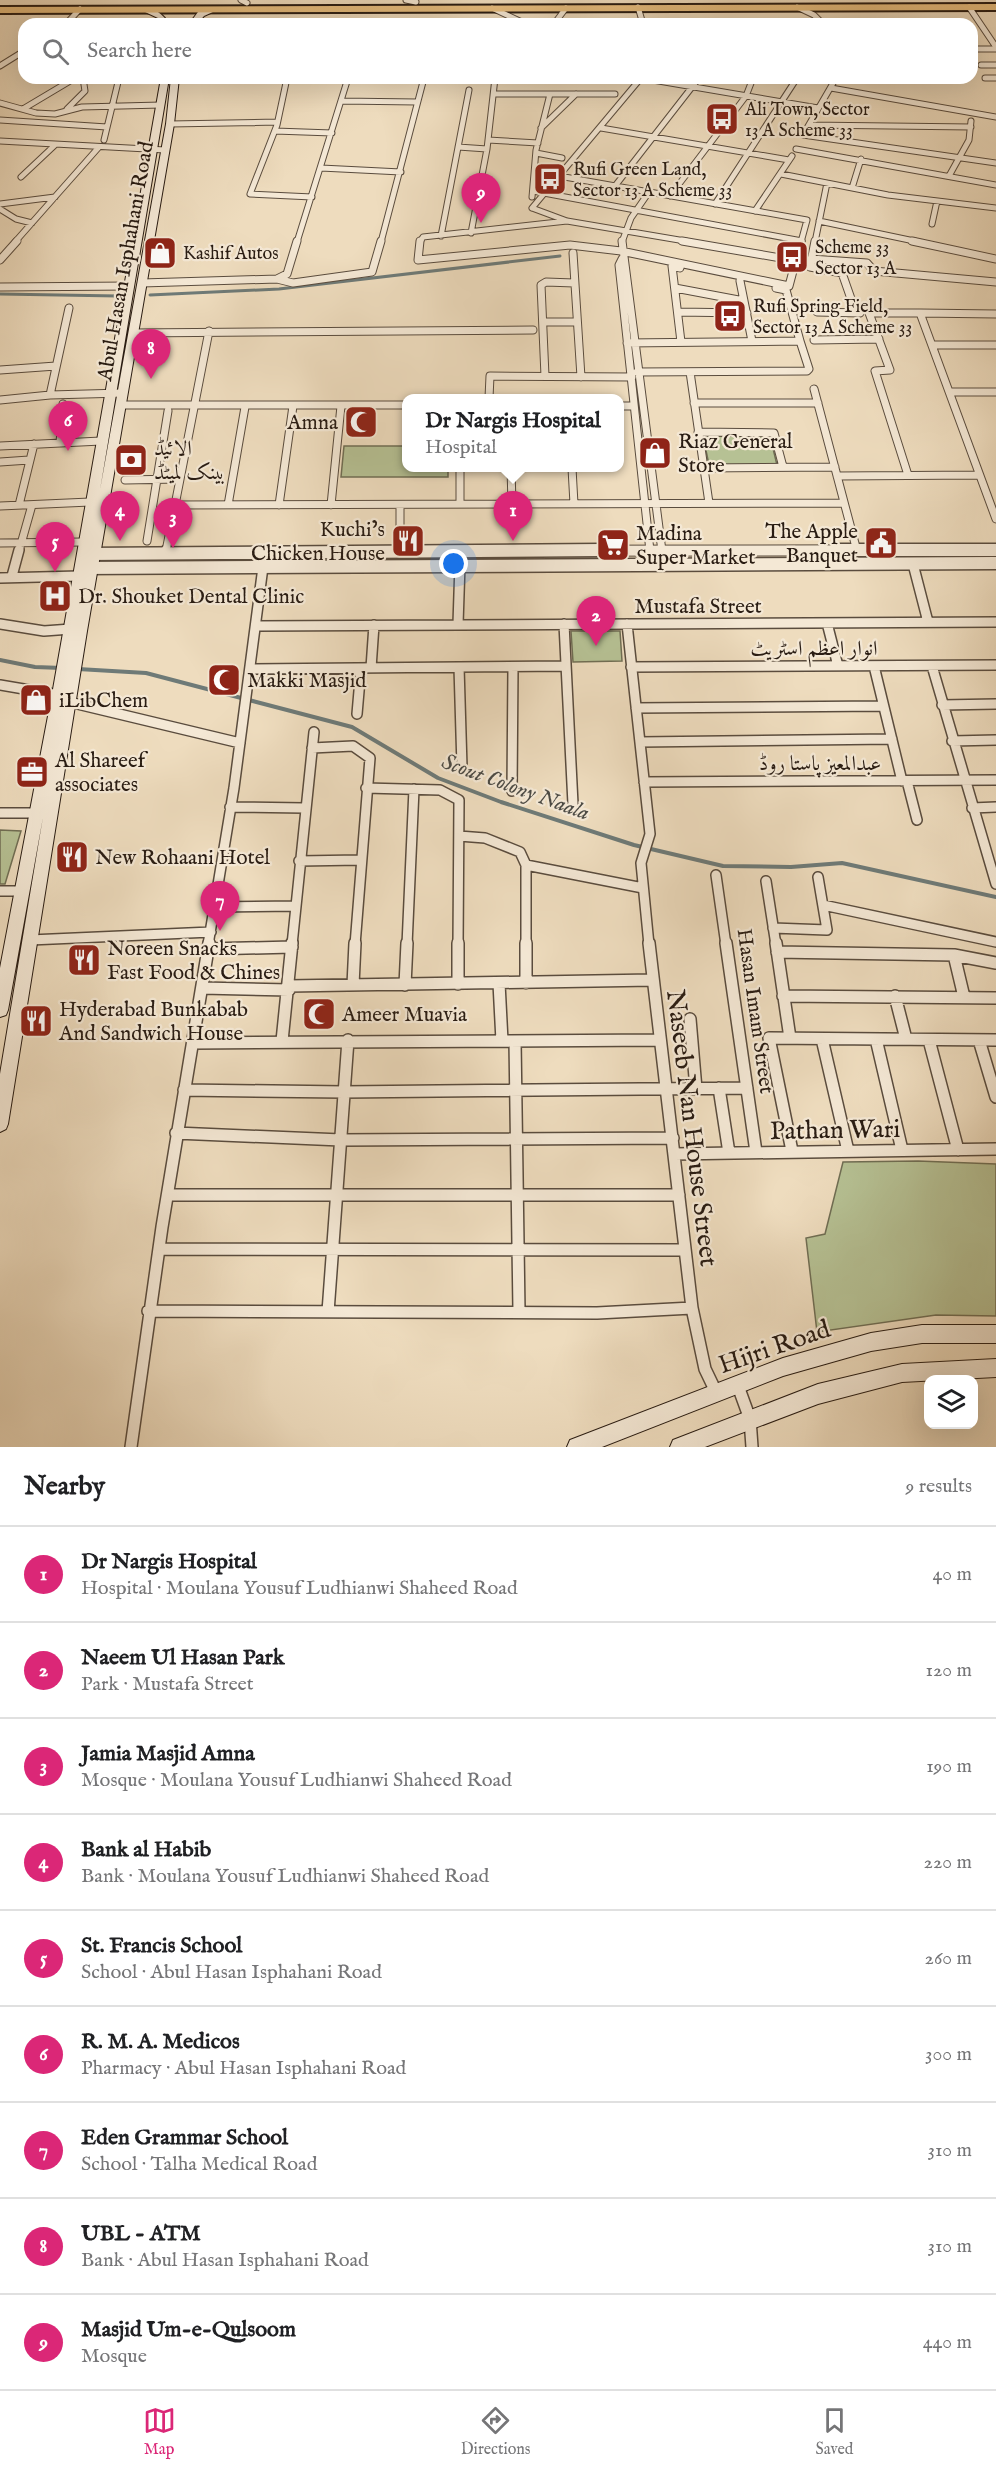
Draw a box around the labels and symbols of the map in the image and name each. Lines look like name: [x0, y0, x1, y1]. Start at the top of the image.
place label: Ali Town, Sector 13 A Scheme 33: [744, 99, 870, 143]
bus stop icon: Ali Town, Sector 13 A Scheme 33: [704, 101, 740, 137]
street label: Abul Hasan Isphahani Road: [92, 139, 161, 384]
place label: Rufi Green Land, Sector 13 A Scheme 33: [573, 159, 732, 203]
bus stop icon: Rufi Green Land, Sector 13 A Scheme 33: [532, 161, 568, 197]
pin: 9: [462, 174, 500, 223]
shop icon: Kashif Autos: [142, 235, 178, 271]
place label: Scheme 33 Sector 13 A: [815, 237, 897, 281]
bus stop icon: Scheme 33 Sector 13 A: [774, 239, 810, 275]
place label: Kashif Autos: [183, 243, 279, 266]
place label: Rufi Spring Field, Sector 13 A Scheme 33: [753, 296, 912, 340]
bus stop icon: Rufi Spring Field, Sector 13 A Scheme 33: [712, 298, 748, 334]
pin: 8: [132, 330, 170, 379]
pin: 6: [48, 402, 88, 451]
mosque icon: Amna: [343, 404, 379, 440]
place label: Amna: [286, 410, 339, 437]
place label: Riaz General Store: [678, 429, 793, 480]
shop icon: Riaz General Store: [637, 435, 673, 471]
place label: الائیڈ بینک لمیٹڈ: [154, 436, 225, 487]
bank icon: الائیڈ بینک لمیٹڈ: [113, 442, 149, 478]
pin: 4: [100, 492, 140, 541]
pin: 1: [494, 492, 532, 541]
pin: 3: [154, 498, 192, 548]
place label: Kuchi’s Chicken House: [251, 517, 385, 568]
place label: The Apple Banquet: [765, 519, 858, 570]
place label: Madina Super Market: [636, 521, 755, 572]
pin: 5: [36, 522, 74, 572]
restaurant icon: Kuchi’s Chicken House: [390, 523, 426, 559]
public building icon: The Apple Banquet: [863, 525, 899, 561]
supermarket icon: Madina Super Market: [595, 527, 631, 563]
your location: [439, 549, 468, 578]
hospital icon: Dr. Shouket Dental Clinic: [37, 578, 73, 614]
place label: Dr. Shouket Dental Clinic: [78, 584, 304, 611]
street label: Mustafa Street: [634, 594, 762, 621]
pin: 2: [576, 596, 616, 646]
street label: انوار اعظم اسٹریٹ: [750, 636, 878, 668]
mosque icon: Makki Masjid: [206, 662, 242, 698]
place label: Makki Masjid: [247, 668, 367, 695]
shop icon: iLibChem: [18, 682, 54, 718]
place label: iLibChem: [59, 688, 148, 715]
place label: Al Shareef associates: [54, 748, 149, 799]
water label: Scout Colony Naala: [437, 748, 593, 828]
street label: عبدالمعیز پاستا روڈ: [759, 751, 881, 778]
office icon: Al Shareef associates: [14, 754, 50, 790]
restaurant icon: New Rohaani Hotel: [54, 839, 90, 875]
place label: New Rohaani Hotel: [95, 845, 270, 872]
pin: 7: [200, 882, 240, 931]
street label: Hasan Imam Street: [730, 927, 779, 1096]
place label: Noreen Snacks Fast Food & Chines: [107, 936, 280, 987]
restaurant icon: Noreen Snacks Fast Food & Chines: [66, 942, 102, 978]
street label: Naseeb Nan House Street: [658, 988, 725, 1269]
mosque icon: Ameer Muavia: [301, 996, 337, 1032]
place label: Hyderabad Bunkabab And Sandwich House: [58, 997, 248, 1048]
place label: Ameer Muavia: [341, 1002, 468, 1029]
restaurant icon: Hyderabad Bunkabab And Sandwich House: [18, 1003, 54, 1039]
street label: Pathan Wari: [769, 1113, 901, 1148]
street label: Hijri Road: [714, 1313, 835, 1382]

